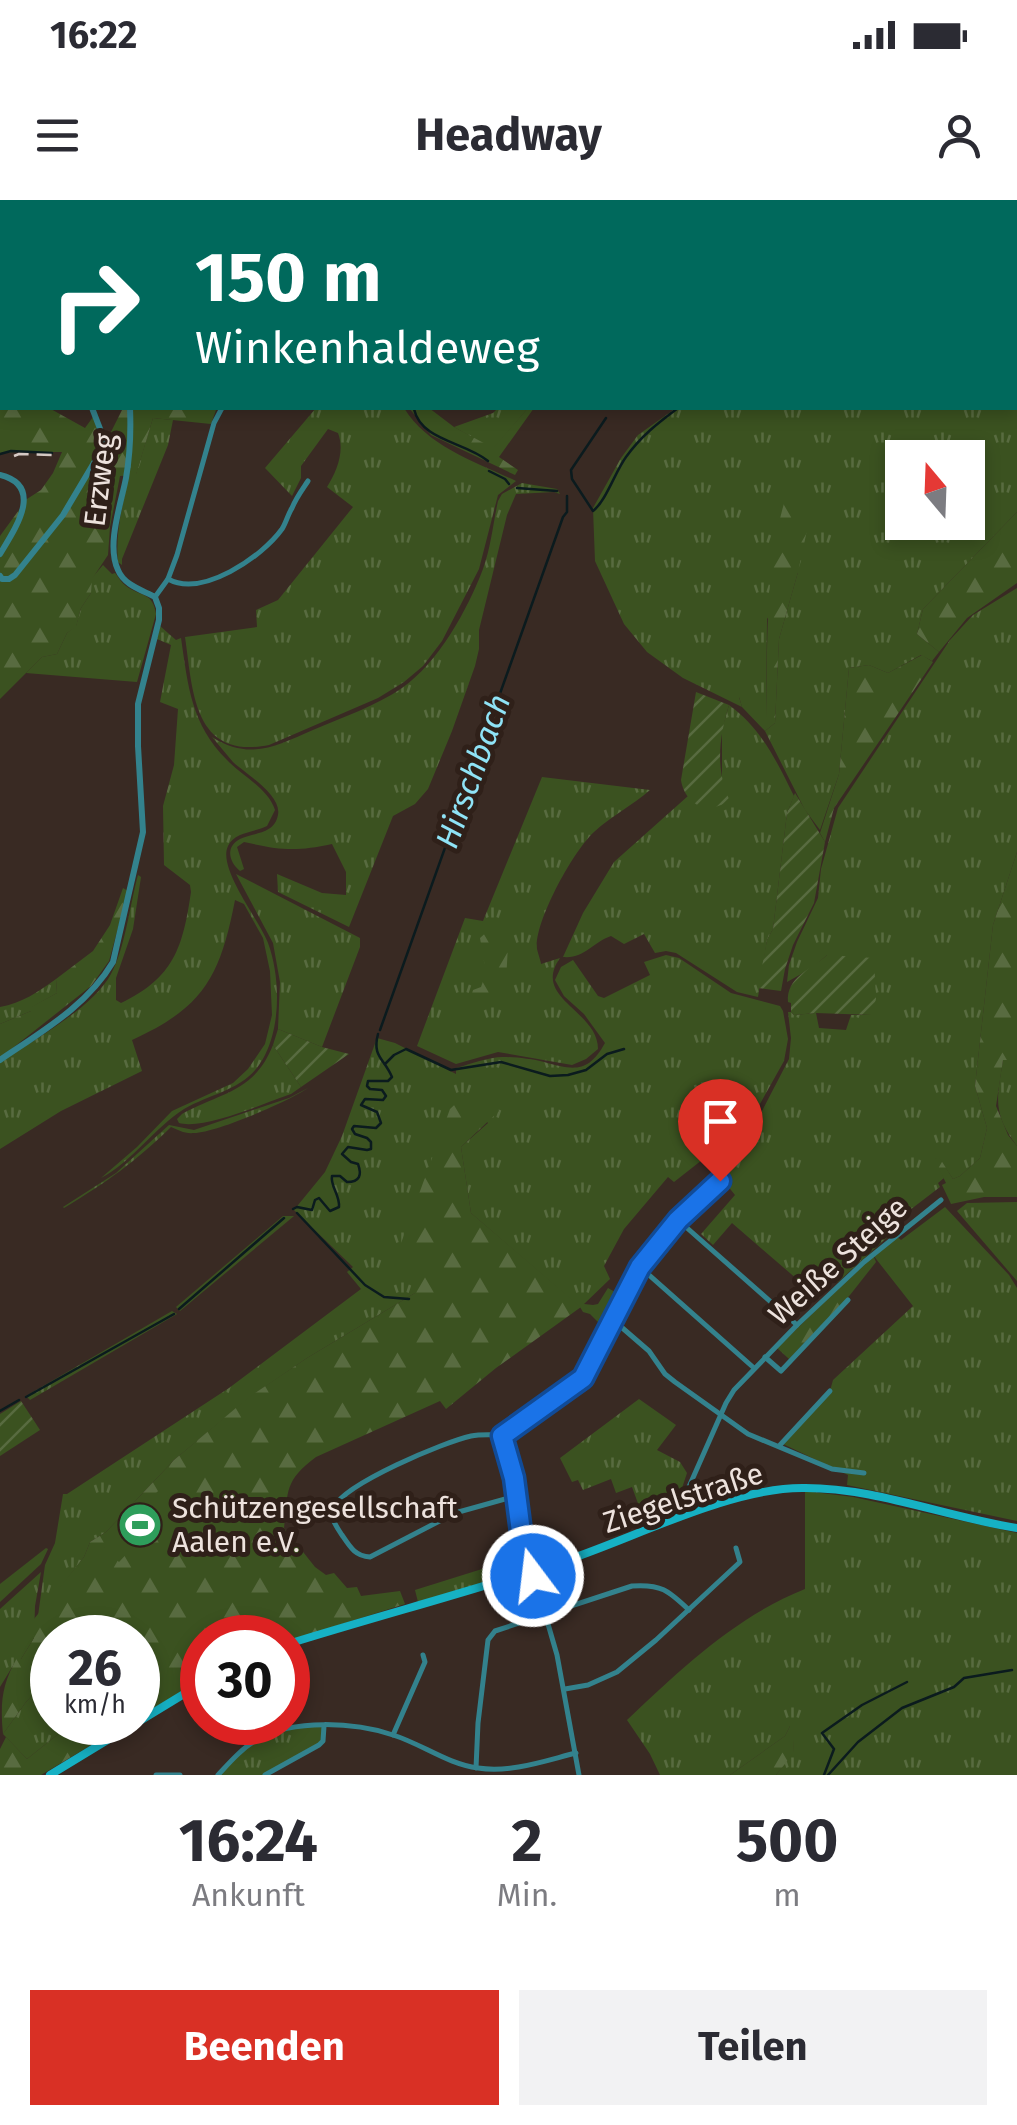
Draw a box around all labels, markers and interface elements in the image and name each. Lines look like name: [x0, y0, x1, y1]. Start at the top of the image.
text: 16:22: [50, 12, 137, 58]
icon: menu: [30, 108, 85, 163]
text: Headway: [415, 108, 602, 162]
icon: person: [932, 108, 987, 163]
text: 150 m: [195, 236, 382, 320]
icon: right: [30, 240, 160, 370]
text: Winkenhaldeweg: [195, 321, 540, 375]
street label: Erzweg: [76, 431, 124, 529]
north arrow: [885, 440, 985, 540]
map controls: [885, 440, 985, 540]
water label: Hirschbach: [428, 689, 518, 853]
pin: [678, 1079, 763, 1182]
icon: arrive: [693, 1094, 748, 1149]
street label: Weiße Steige: [761, 1189, 915, 1333]
street label: Ziegelstraße: [598, 1455, 768, 1541]
place label: Schützengesellschaft Aalen e.V.: [172, 1490, 458, 1560]
sports icon: Schützengesellschaft Aalen e.V.: [117, 1502, 163, 1548]
position arrow: [481, 1524, 585, 1628]
speed limit sign: 30: [180, 1615, 310, 1745]
text: 26: [68, 1638, 122, 1698]
text: km/h: [64, 1690, 126, 1720]
text: 16:24: [179, 1805, 318, 1877]
text: 2: [511, 1805, 542, 1877]
text: 500: [736, 1805, 838, 1877]
text: Ankunft: [192, 1876, 305, 1914]
text: Min.: [497, 1876, 557, 1914]
text: m: [773, 1876, 801, 1914]
button: Beenden: [30, 1990, 499, 2105]
button: Teilen: [519, 1990, 987, 2105]

